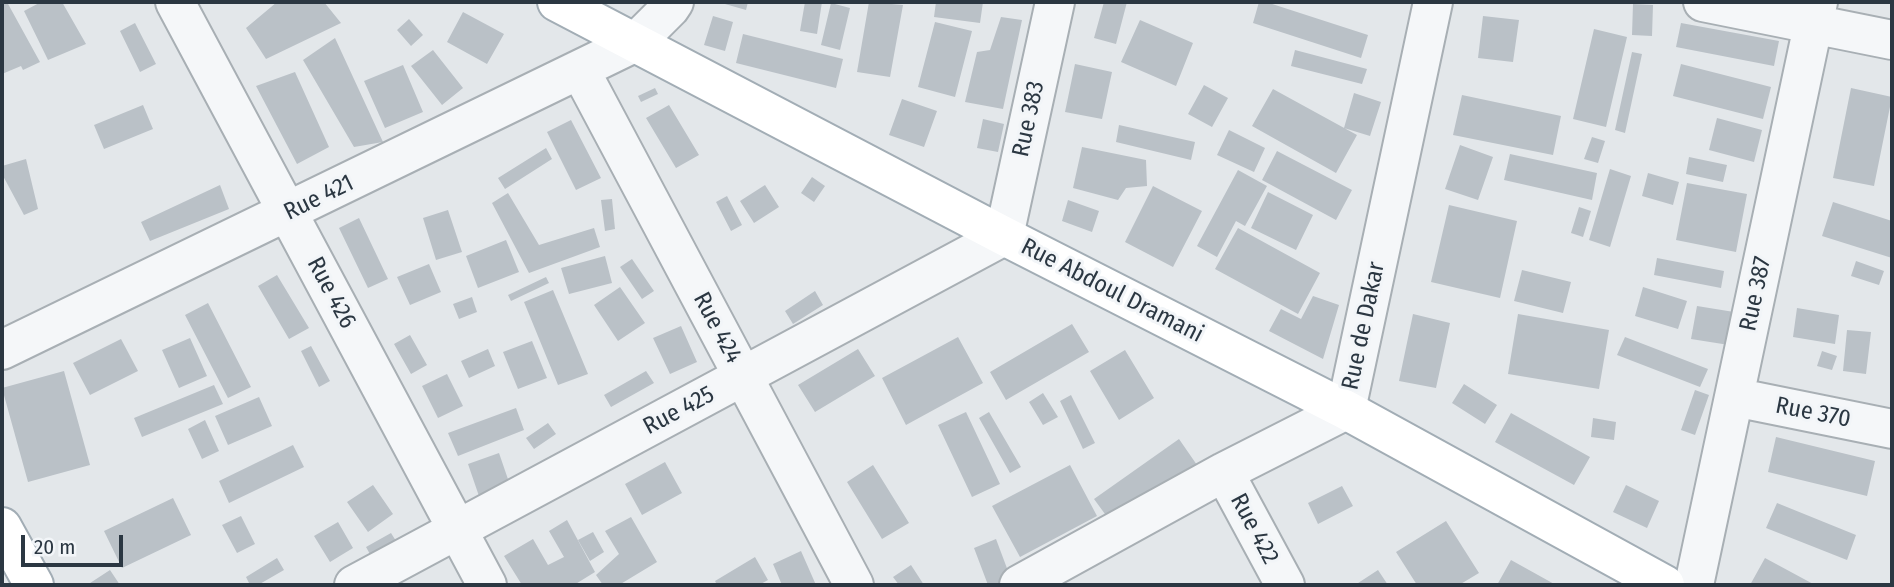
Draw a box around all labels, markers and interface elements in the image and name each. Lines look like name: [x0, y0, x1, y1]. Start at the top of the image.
street label: Rue 383: [1007, 78, 1051, 160]
street label: Rue 421: [280, 169, 358, 227]
street label: Rue Abdoul Dramani: [1016, 233, 1208, 349]
street label: Rue 426: [300, 252, 362, 334]
street label: Rue 387: [1734, 254, 1778, 334]
street label: Rue de Dakar: [1336, 259, 1392, 393]
street label: Rue 424: [686, 288, 748, 368]
street label: Rue 425: [639, 380, 719, 442]
street label: Rue 370: [1773, 392, 1853, 434]
street label: Rue 422: [1224, 489, 1284, 569]
scale bar: [24, 520, 126, 564]
text: 20 m: [34, 534, 75, 560]

